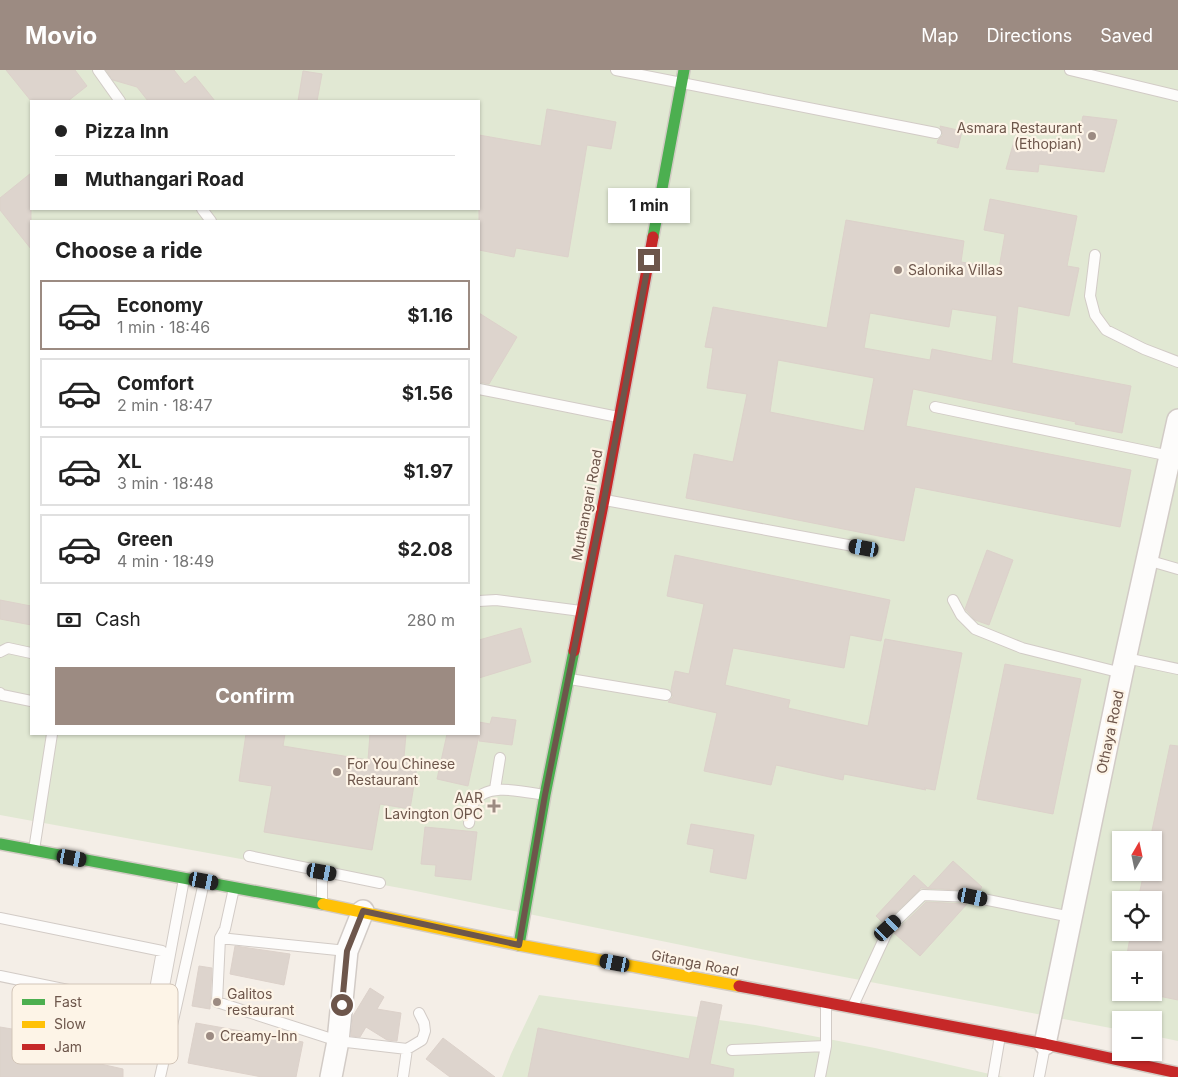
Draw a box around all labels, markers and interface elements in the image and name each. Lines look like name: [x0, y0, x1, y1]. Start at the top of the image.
text: Movio: [25, 21, 97, 50]
text: Map: [921, 25, 959, 46]
text: Directions: [987, 25, 1072, 46]
text: Saved: [1100, 25, 1153, 46]
place label: Asmara Restaurant (Ethopian): [957, 119, 1082, 152]
text: Pizza Inn: [85, 120, 169, 143]
marker: Asmara Restaurant (Ethopian): [1086, 130, 1098, 142]
text: Muthangari Road: [85, 168, 244, 191]
callout: 1 min: [608, 188, 690, 222]
text: 1 min: [629, 195, 669, 215]
text: Choose a ride: [55, 237, 203, 263]
route end: [638, 249, 660, 271]
place label: Salonika Villas: [908, 261, 1003, 278]
marker: Salonika Villas: [892, 264, 904, 276]
icon: car: [57, 293, 102, 338]
text: Economy: [117, 294, 203, 317]
text: $1.16: [407, 304, 453, 327]
text: 1 min · 18:46: [117, 317, 210, 337]
icon: car: [57, 371, 102, 416]
text: Comfort: [117, 372, 194, 395]
text: $1.56: [402, 382, 453, 405]
text: 2 min · 18:47: [117, 395, 213, 415]
street label: Muthangari Road: [567, 448, 606, 562]
icon: car: [57, 449, 102, 494]
text: XL: [117, 450, 142, 473]
text: $1.97: [403, 460, 453, 483]
text: 3 min · 18:48: [117, 473, 214, 493]
icon: car: [57, 527, 102, 572]
text: Green: [117, 528, 173, 551]
text: $2.08: [398, 538, 453, 561]
car: [847, 538, 880, 558]
text: 4 min · 18:49: [117, 551, 214, 571]
icon: cash: [55, 606, 83, 634]
text: Cash: [95, 608, 141, 631]
text: 280 m: [407, 610, 455, 630]
button: Confirm: [55, 667, 455, 725]
street label: Othaya Road: [1092, 689, 1127, 775]
place label: For You Chinese Restaurant: [347, 755, 455, 788]
marker: For You Chinese Restaurant: [331, 766, 343, 778]
place label: AAR Lavington OPC: [384, 789, 483, 822]
marker: AAR Lavington OPC: [487, 799, 501, 813]
north arrow: [1112, 831, 1162, 881]
map controls: [1112, 831, 1162, 1061]
car: [55, 848, 88, 868]
car: [305, 862, 338, 882]
car: [187, 871, 220, 891]
car: [956, 887, 989, 907]
button: locate: [1112, 891, 1162, 941]
car: [871, 912, 904, 944]
street label: Gitanga Road: [650, 946, 740, 979]
button: +: [1112, 951, 1162, 1001]
car: [598, 953, 631, 973]
legend: [12, 984, 178, 1064]
place label: Galitos restaurant: [227, 985, 295, 1018]
text: Fast: [54, 993, 82, 1010]
route start: [331, 994, 353, 1016]
marker: Galitos restaurant: [211, 996, 223, 1008]
button: −: [1112, 1011, 1162, 1061]
text: Slow: [54, 1015, 86, 1032]
place label: Creamy-Inn: [220, 1027, 298, 1044]
marker: Creamy-Inn: [204, 1030, 216, 1042]
text: Jam: [54, 1038, 82, 1055]

